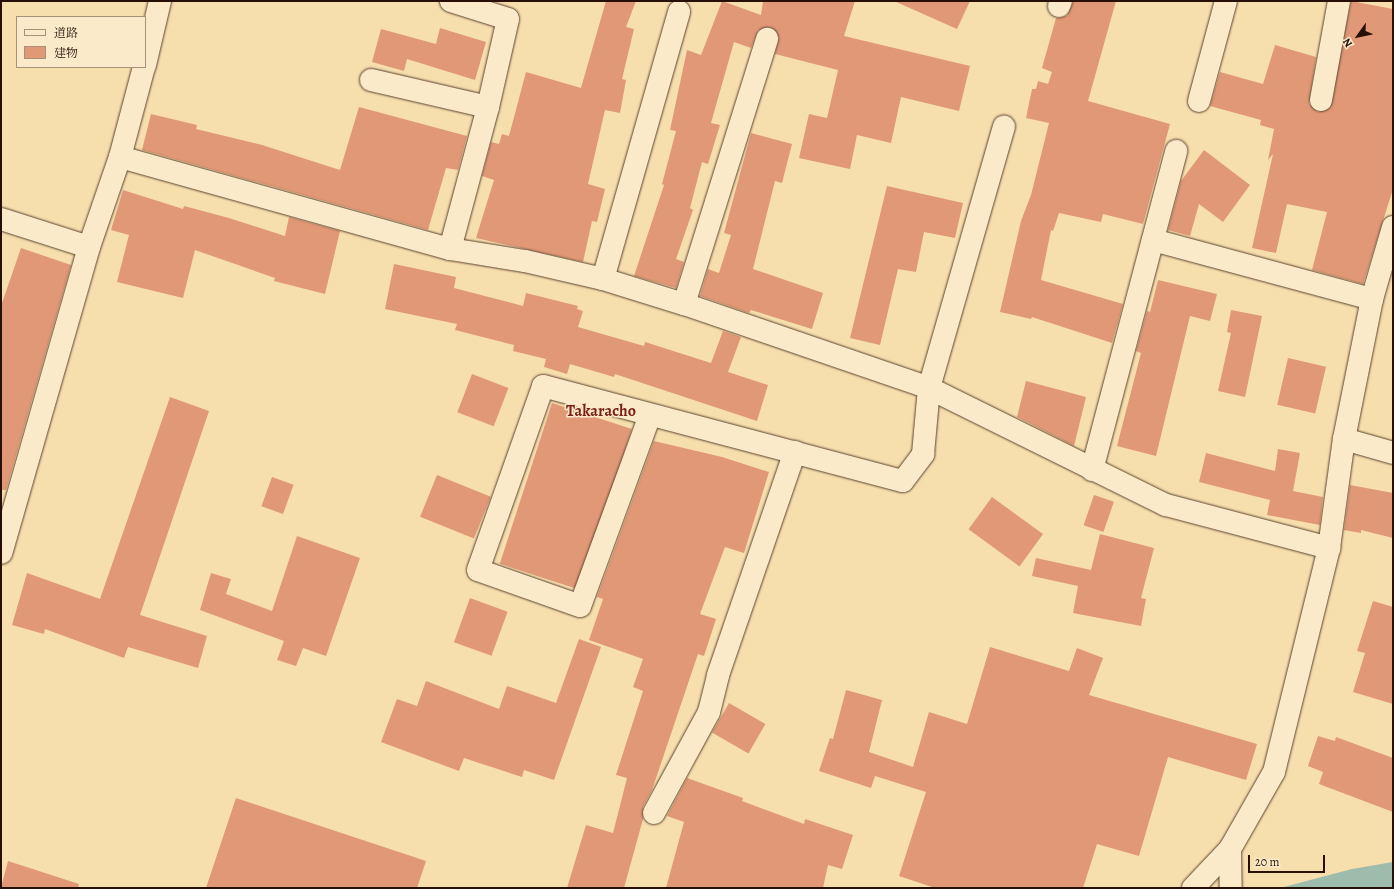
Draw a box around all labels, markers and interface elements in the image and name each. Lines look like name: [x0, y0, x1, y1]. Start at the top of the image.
legend: [16, 16, 146, 68]
north arrow: [1338, 16, 1378, 56]
text: 道路: [54, 25, 78, 41]
text: N: [1339, 35, 1356, 50]
text: 建物: [54, 45, 78, 61]
district label: Takaracho: [566, 401, 636, 421]
scale bar: [1250, 847, 1327, 873]
text: 20 m: [1255, 854, 1279, 870]

